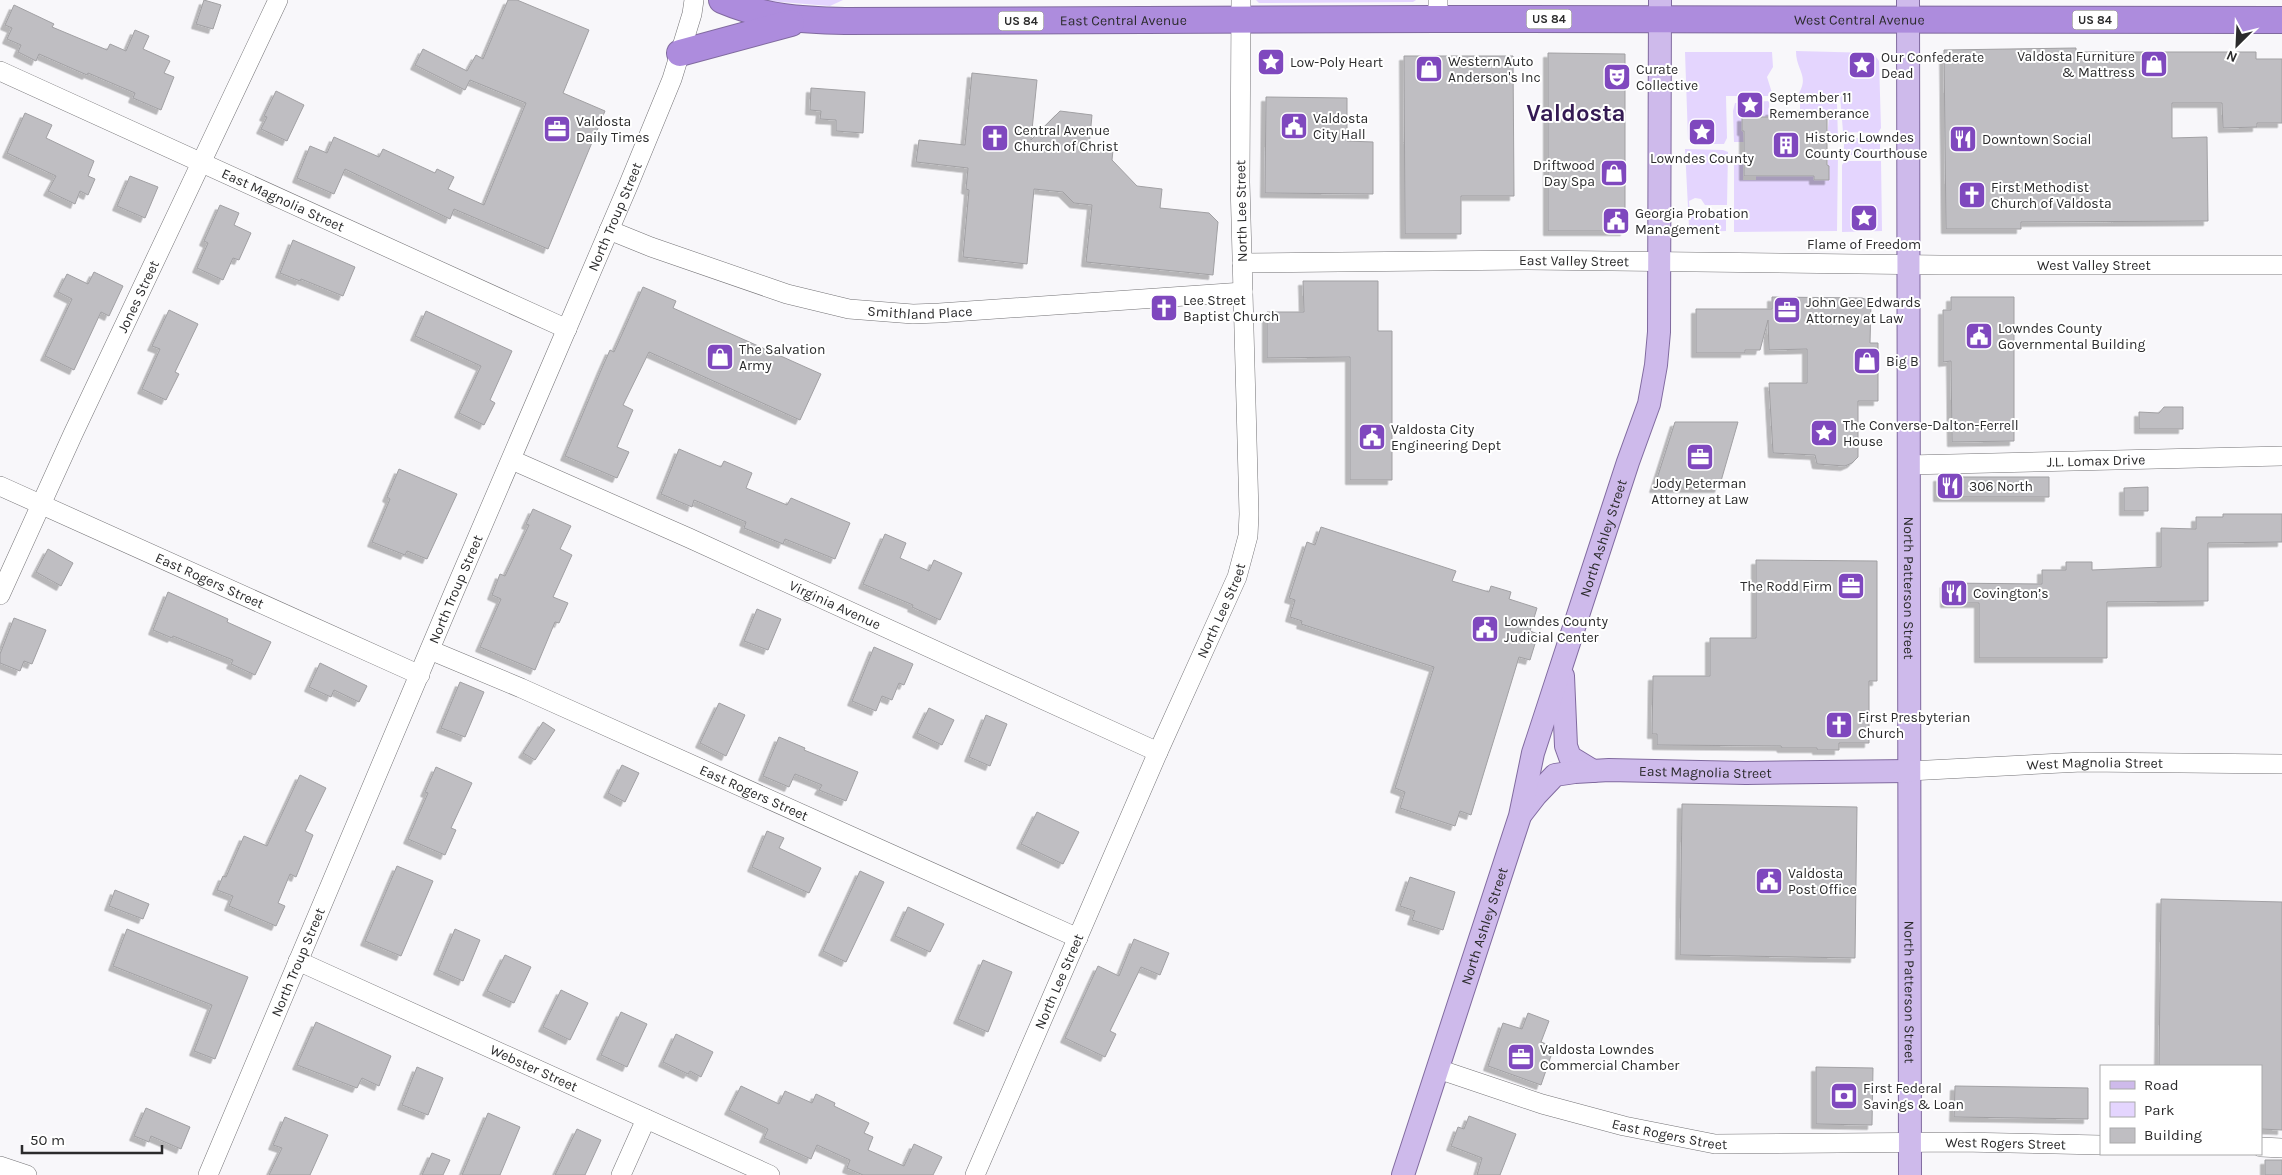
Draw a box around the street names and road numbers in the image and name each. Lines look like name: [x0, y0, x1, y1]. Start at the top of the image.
road number: US 84: [1526, 10, 1572, 28]
road number: US 84: [2072, 10, 2118, 30]
street label: West Central Avenue: [1794, 11, 1925, 29]
road number: US 84: [998, 12, 1044, 30]
street label: East Central Avenue: [1060, 12, 1187, 29]
street label: North Troup Street: [585, 160, 646, 274]
street label: North Lee Street: [1232, 160, 1251, 262]
street label: East Magnolia Street: [219, 165, 347, 235]
street label: East Valley Street: [1519, 252, 1629, 270]
street label: West Valley Street: [2037, 257, 2151, 274]
street label: Jones Street: [114, 258, 163, 336]
street label: Smithland Place: [867, 302, 973, 323]
street label: J.L. Lomax Drive: [2046, 451, 2146, 471]
street label: North Ashley Street: [1577, 477, 1631, 599]
street label: North Patterson Street: [1900, 517, 1917, 659]
street label: North Troup Street: [425, 532, 486, 646]
street label: East Rogers Street: [153, 549, 266, 613]
street label: North Lee Street: [1194, 561, 1249, 661]
street label: Virginia Avenue: [786, 577, 883, 633]
street label: West Magnolia Street: [2026, 754, 2163, 774]
street label: East Rogers Street: [697, 761, 811, 825]
street label: East Magnolia Street: [1639, 763, 1772, 782]
street label: North Ashley Street: [1458, 865, 1512, 987]
street label: North Troup Street: [268, 905, 329, 1019]
street label: North Patterson Street: [1901, 921, 1918, 1063]
street label: North Lee Street: [1031, 931, 1087, 1032]
street label: Webster Street: [487, 1041, 580, 1096]
street label: East Rogers Street: [1610, 1115, 1727, 1153]
street label: West Rogers Street: [1945, 1134, 2066, 1153]

